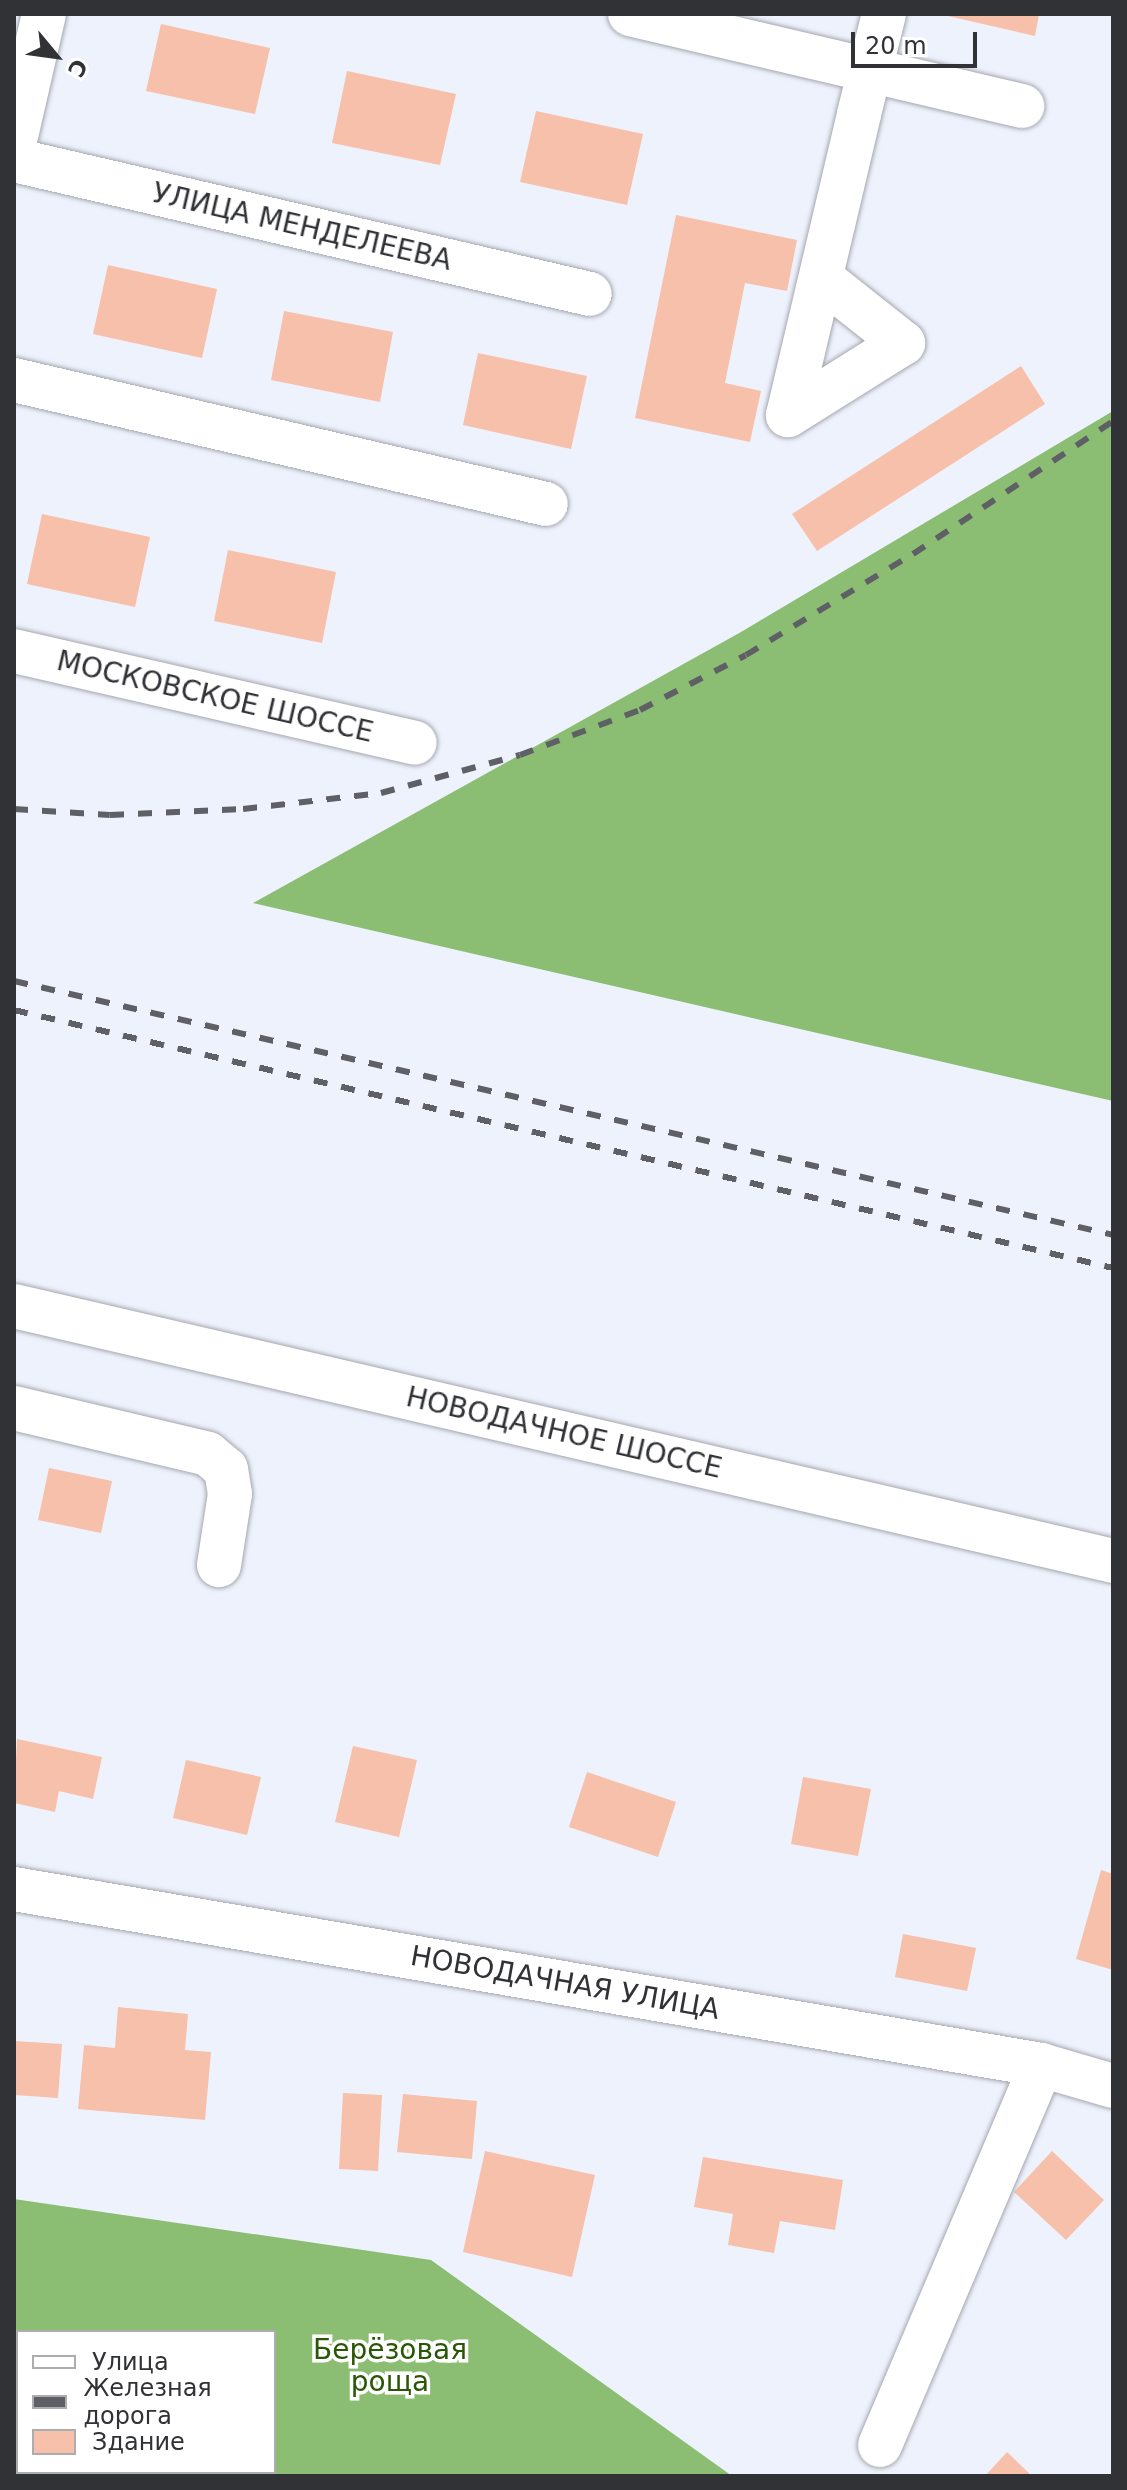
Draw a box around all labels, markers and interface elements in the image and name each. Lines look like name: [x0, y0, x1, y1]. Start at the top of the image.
north arrow: [16, 16, 96, 96]
scale bar: [855, 16, 981, 66]
text: 20 m: [865, 32, 927, 60]
text: С: [63, 55, 92, 81]
street label: УЛИЦА МЕНДЕЛЕЕВА: [149, 176, 455, 278]
street label: МОСКОВСКОЕ ШОССЕ: [54, 644, 376, 750]
street label: НОВОДАЧНОЕ ШОССЕ: [403, 1380, 725, 1486]
street label: НОВОДАЧНАЯ УЛИЦА: [408, 1939, 722, 2027]
legend: [16, 2330, 276, 2474]
park label: Берёзовая роща: [313, 2333, 467, 2399]
text: Улица: [92, 2348, 169, 2376]
text: Железная дорога: [83, 2374, 212, 2430]
text: Здание: [92, 2428, 185, 2456]

